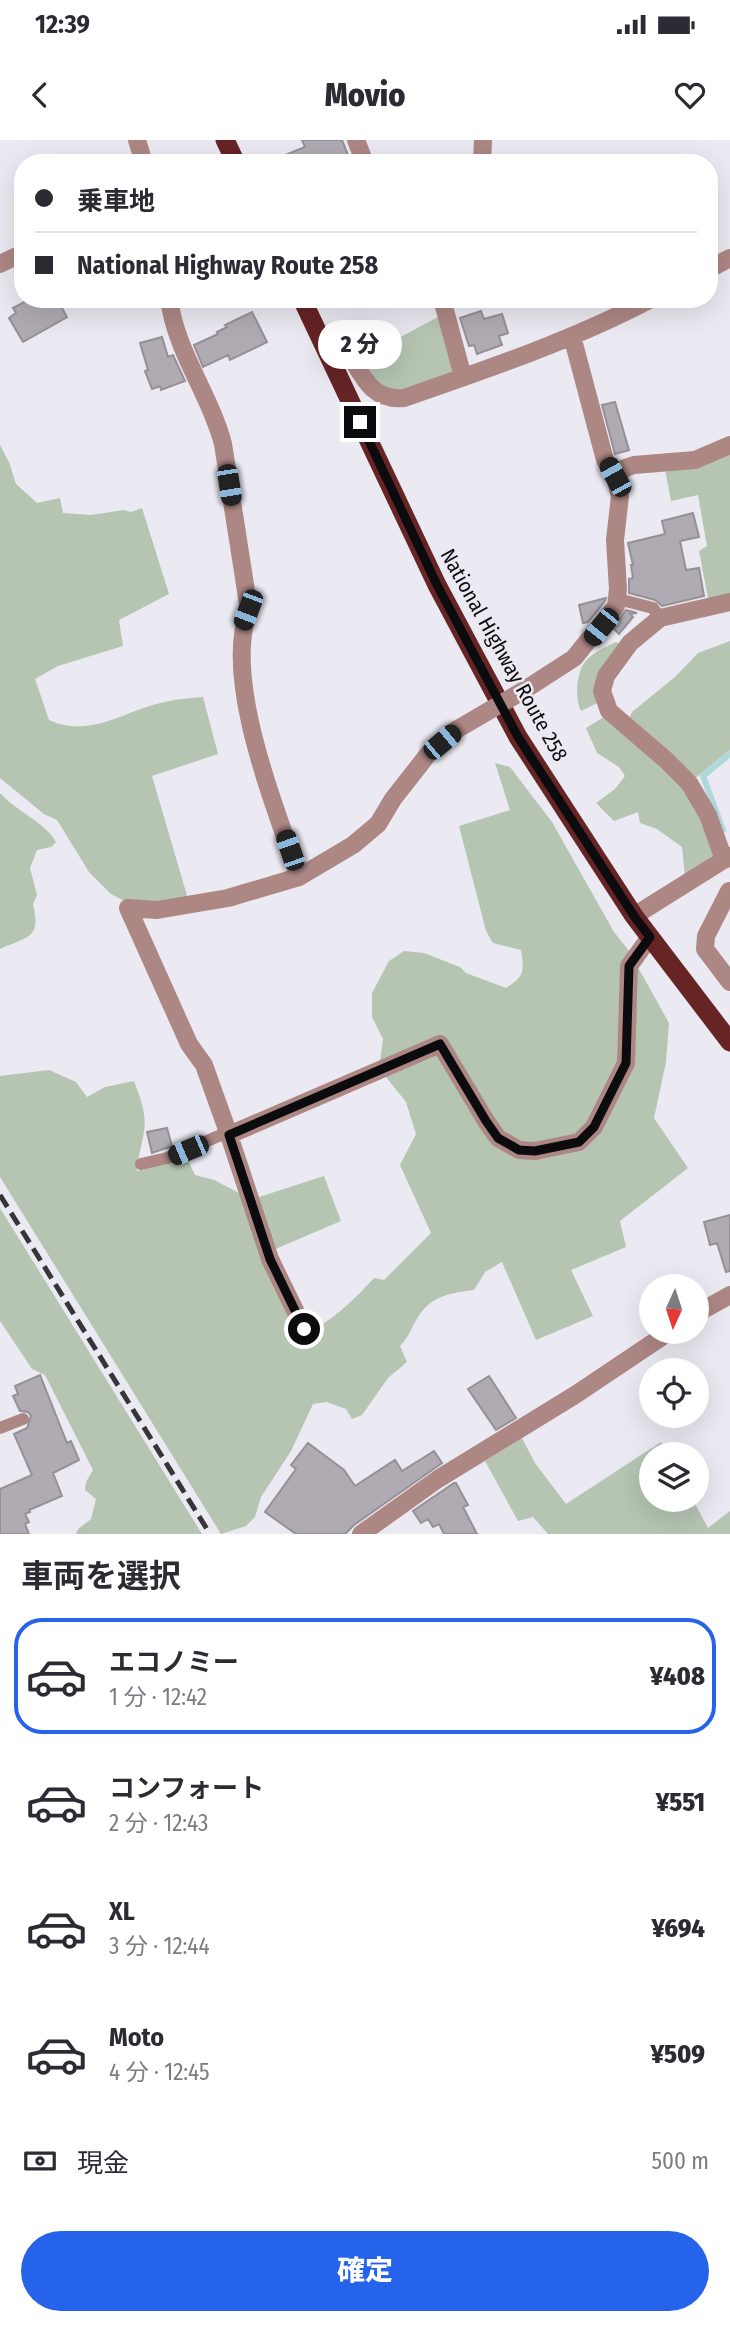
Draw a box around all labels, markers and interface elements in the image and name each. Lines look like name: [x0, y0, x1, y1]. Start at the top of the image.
text: 12:39: [35, 9, 90, 40]
icon: back: [21, 76, 59, 114]
text: Movio: [325, 76, 405, 114]
icon: heart: [671, 76, 709, 114]
text: 乗車地: [77, 186, 155, 217]
text: National Highway Route 258: [77, 250, 378, 281]
callout: 2 分: [318, 320, 402, 370]
text: 2 分: [341, 330, 379, 358]
route end: [344, 406, 376, 438]
car: [596, 454, 635, 500]
car: [216, 463, 243, 507]
street label: National Highway Route 258: [435, 544, 573, 766]
car: [231, 587, 266, 633]
car: [580, 604, 623, 650]
car: [420, 720, 465, 764]
car: [274, 827, 307, 873]
car: [165, 1132, 212, 1168]
north arrow: [639, 1274, 709, 1344]
map controls: [639, 1274, 709, 1512]
route start: [288, 1313, 320, 1345]
button: locate: [639, 1358, 709, 1428]
button: layers: [639, 1442, 709, 1512]
text: 車両を選択: [21, 1557, 181, 1595]
icon: car: [25, 1645, 88, 1708]
text: エコノミー: [109, 1647, 239, 1678]
text: ¥408: [650, 1661, 705, 1692]
text: 1 分 · 12:42: [109, 1683, 207, 1711]
icon: car: [25, 1771, 88, 1834]
text: コンフォート: [109, 1773, 264, 1804]
text: ¥551: [656, 1787, 705, 1818]
text: 2 分 · 12:43: [109, 1809, 208, 1837]
text: XL: [109, 1896, 135, 1927]
icon: car: [25, 1897, 88, 1960]
text: ¥694: [651, 1913, 705, 1944]
text: 3 分 · 12:44: [109, 1932, 210, 1960]
text: Moto: [109, 2022, 164, 2053]
icon: car: [25, 2023, 88, 2086]
text: ¥509: [651, 2039, 705, 2070]
text: 4 分 · 12:45: [109, 2058, 210, 2086]
icon: cash: [21, 2142, 59, 2180]
text: 500 m: [651, 2147, 709, 2175]
text: 現金: [77, 2148, 129, 2179]
button: 確定: [21, 2231, 709, 2311]

